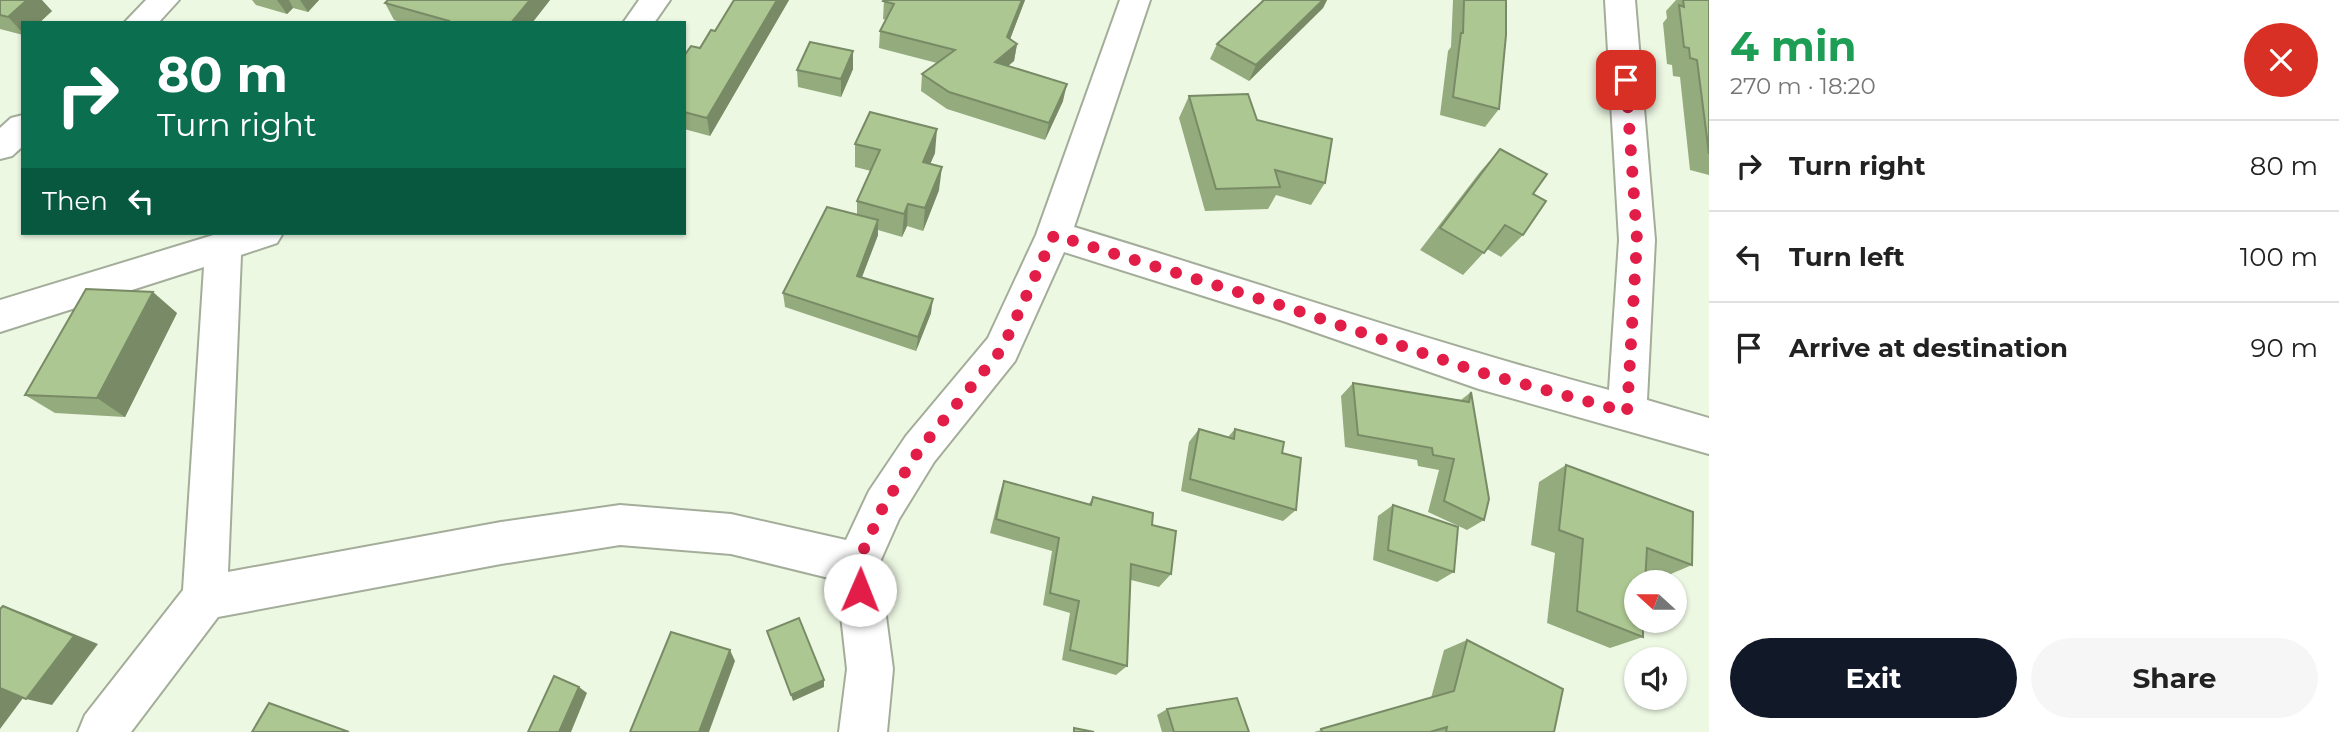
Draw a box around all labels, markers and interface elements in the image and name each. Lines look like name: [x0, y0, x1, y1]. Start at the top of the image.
text: 4 min: [1730, 20, 1857, 72]
button: close: [2244, 23, 2318, 97]
text: 80 m: [157, 45, 288, 104]
icon: right: [42, 49, 133, 140]
pin: [1596, 50, 1656, 110]
icon: arrive: [1607, 61, 1645, 99]
text: 270 m · 18:20: [1730, 72, 1876, 100]
text: Turn right: [157, 105, 317, 144]
icon: right: [1730, 147, 1768, 185]
text: Turn right: [1789, 150, 1925, 182]
text: 80 m: [2250, 150, 2318, 182]
icon: left: [122, 182, 160, 220]
text: Then: [42, 185, 108, 217]
icon: left: [1730, 238, 1768, 276]
text: Turn left: [1789, 241, 1905, 273]
text: 100 m: [2240, 241, 2318, 273]
icon: arrive: [1730, 329, 1768, 367]
text: Arrive at destination: [1789, 332, 2068, 364]
text: 90 m: [2251, 332, 2318, 364]
position arrow: [823, 553, 897, 627]
north arrow: [1624, 570, 1687, 634]
map controls: [1624, 570, 1687, 710]
button: Exit: [1730, 638, 2017, 718]
button: Share: [2031, 638, 2318, 718]
button: sound: [1624, 647, 1687, 710]

